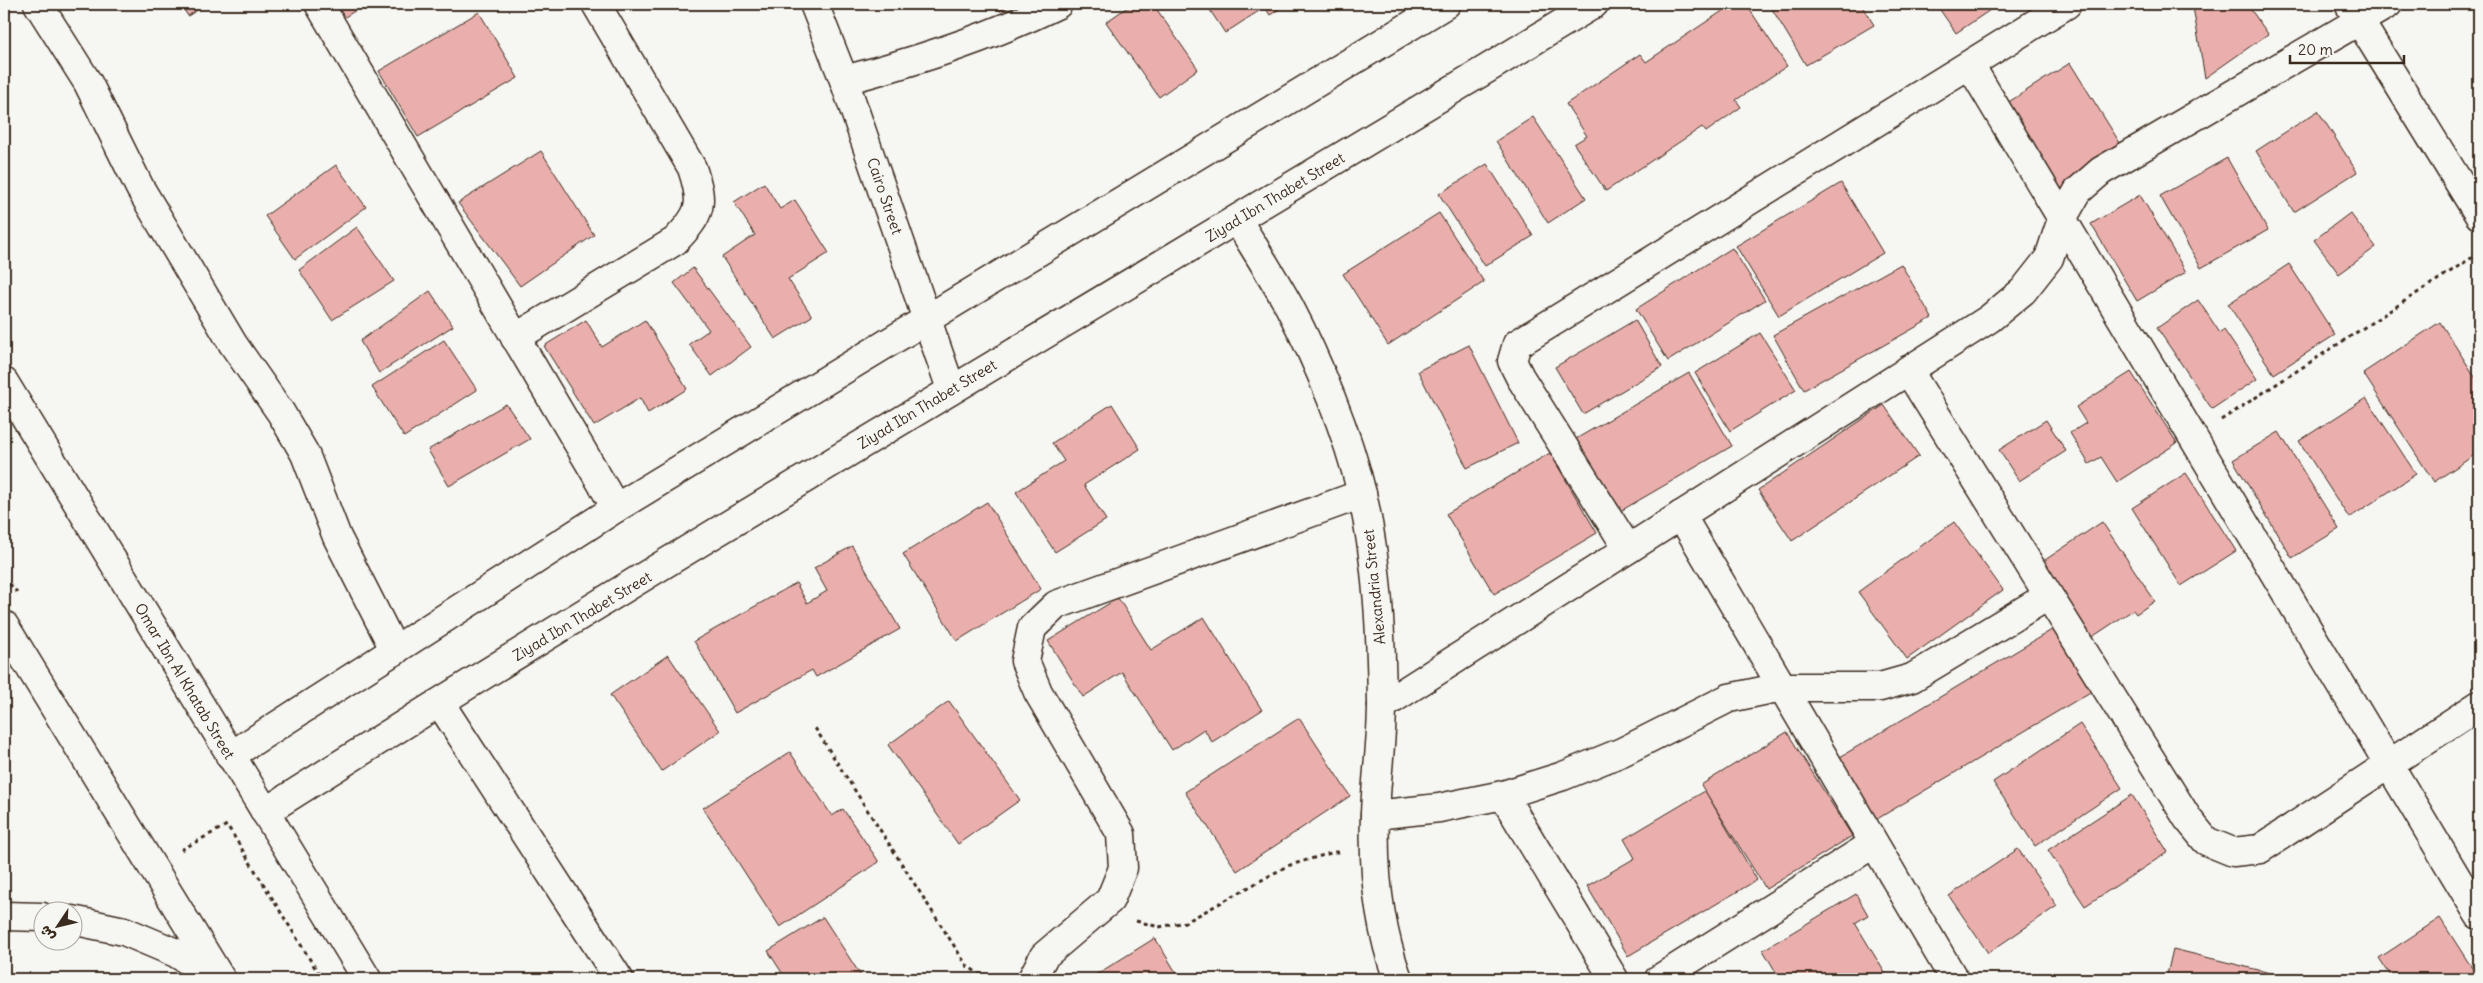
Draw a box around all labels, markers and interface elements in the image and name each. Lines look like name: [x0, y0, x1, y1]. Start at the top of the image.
scale bar: [2290, 32, 2404, 64]
text: 20 m: [2298, 40, 2333, 59]
street label: Ziyad Ibn Thabet Street: [1202, 148, 1348, 246]
street label: Cairo Street: [863, 155, 907, 237]
street label: Ziyad Ibn Thabet Street: [854, 355, 1000, 453]
street label: Alexandria Street: [1358, 528, 1390, 646]
street label: Ziyad Ibn Thabet Street: [509, 567, 655, 665]
street label: Omar Ibn Al Khatab Street: [131, 600, 239, 762]
north arrow: [32, 900, 82, 950]
text: ش: [36, 922, 59, 945]

